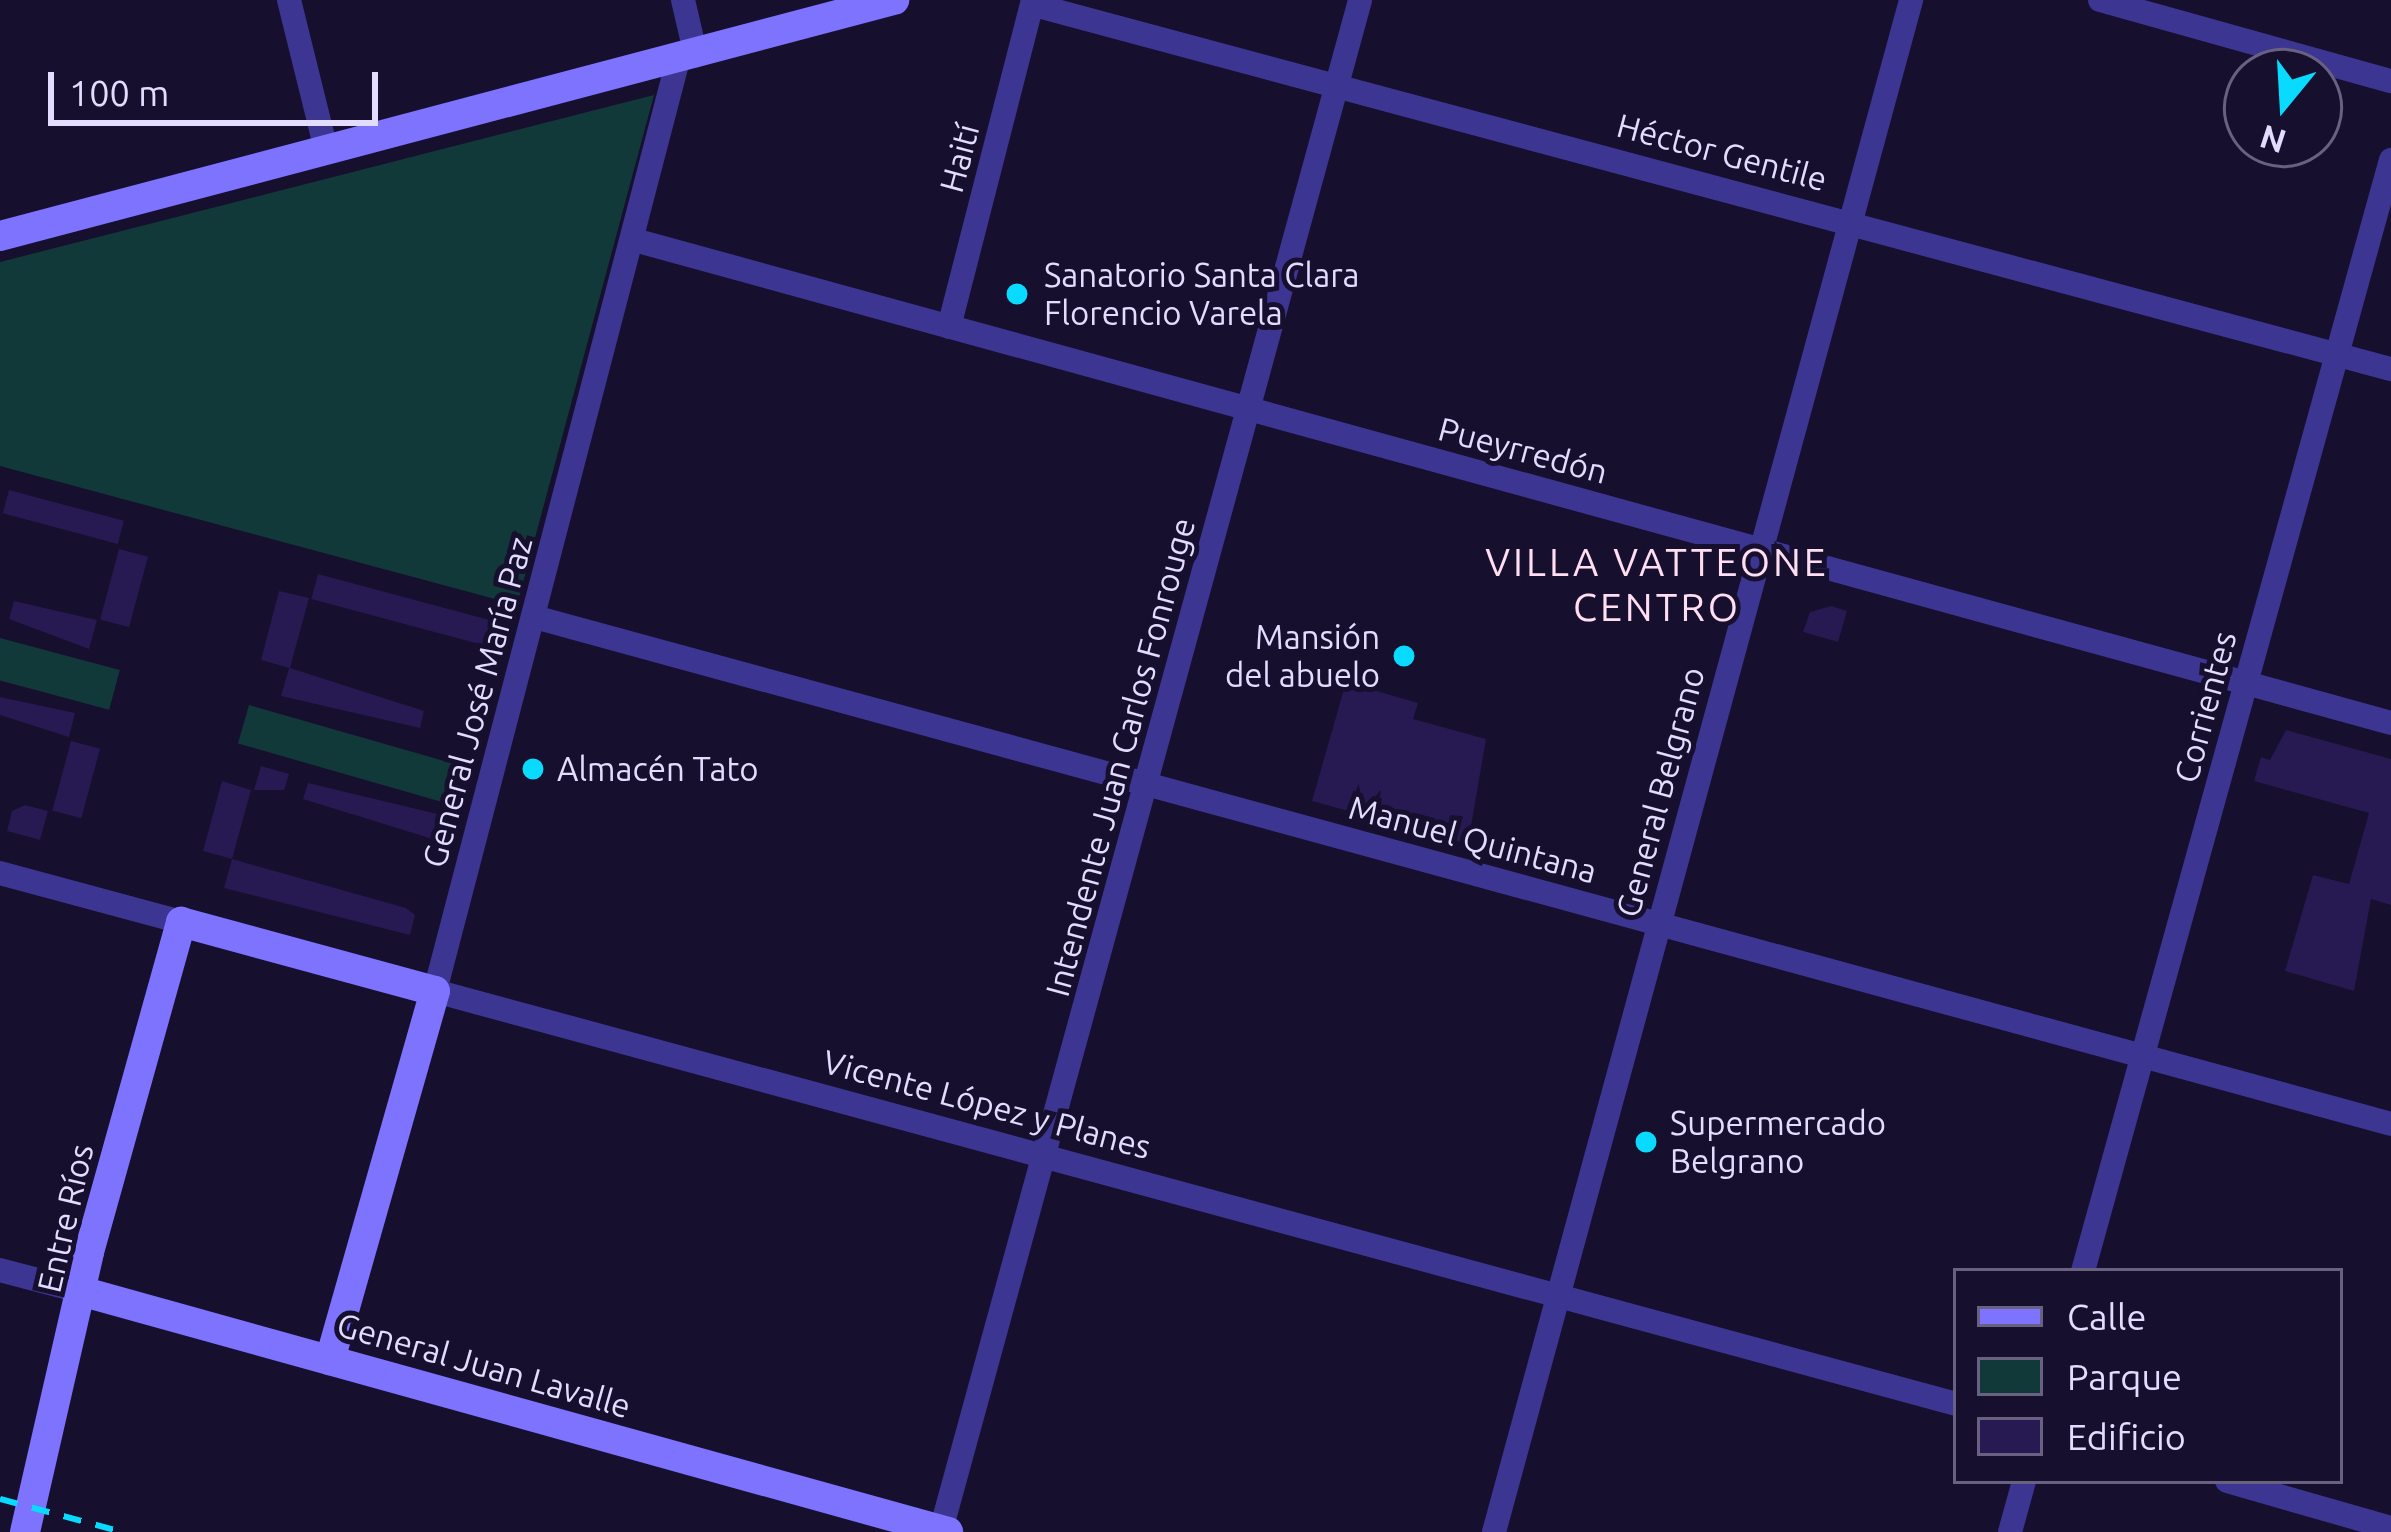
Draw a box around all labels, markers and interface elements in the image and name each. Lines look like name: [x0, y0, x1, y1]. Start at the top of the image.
scale bar: [54, 48, 384, 122]
north arrow: [2223, 48, 2343, 168]
text: 100 m: [69, 72, 169, 113]
street label: Héctor Gentile: [1613, 105, 1831, 199]
text: N: [2255, 118, 2290, 161]
street label: Haití: [931, 120, 987, 196]
place label: Sanatorio Santa Clara Florencio Varela: [1044, 255, 1360, 333]
marker: Sanatorio Santa Clara Florencio Varela: [1001, 278, 1033, 310]
street label: Pueyrredón: [1434, 408, 1612, 492]
street label: Intendente Juan Carlos Fonrouge: [1037, 513, 1203, 1001]
street label: General José María Paz: [414, 532, 540, 872]
district label: VILLA VATTEONE CENTRO: [1485, 540, 1829, 631]
place label: Mansión del abuelo: [1225, 617, 1380, 695]
street label: Corrientes: [2166, 627, 2244, 787]
marker: Mansión del abuelo: [1391, 643, 1417, 669]
street label: General Belgrano: [1608, 663, 1712, 921]
place label: Almacén Tato: [557, 749, 759, 789]
marker: Almacén Tato: [520, 756, 546, 782]
street label: Manuel Quintana: [1345, 787, 1601, 891]
street label: Vicente López y Planes: [819, 1041, 1155, 1167]
place label: Supermercado Belgrano: [1670, 1103, 1886, 1181]
marker: Supermercado Belgrano: [1633, 1129, 1659, 1155]
street label: Entre Ríos: [29, 1140, 101, 1296]
legend: [1953, 1268, 2343, 1484]
text: Calle: [2067, 1296, 2146, 1337]
street label: General Juan Lavalle: [333, 1304, 635, 1426]
text: Parque: [2067, 1356, 2182, 1397]
text: Edificio: [2067, 1416, 2186, 1457]

